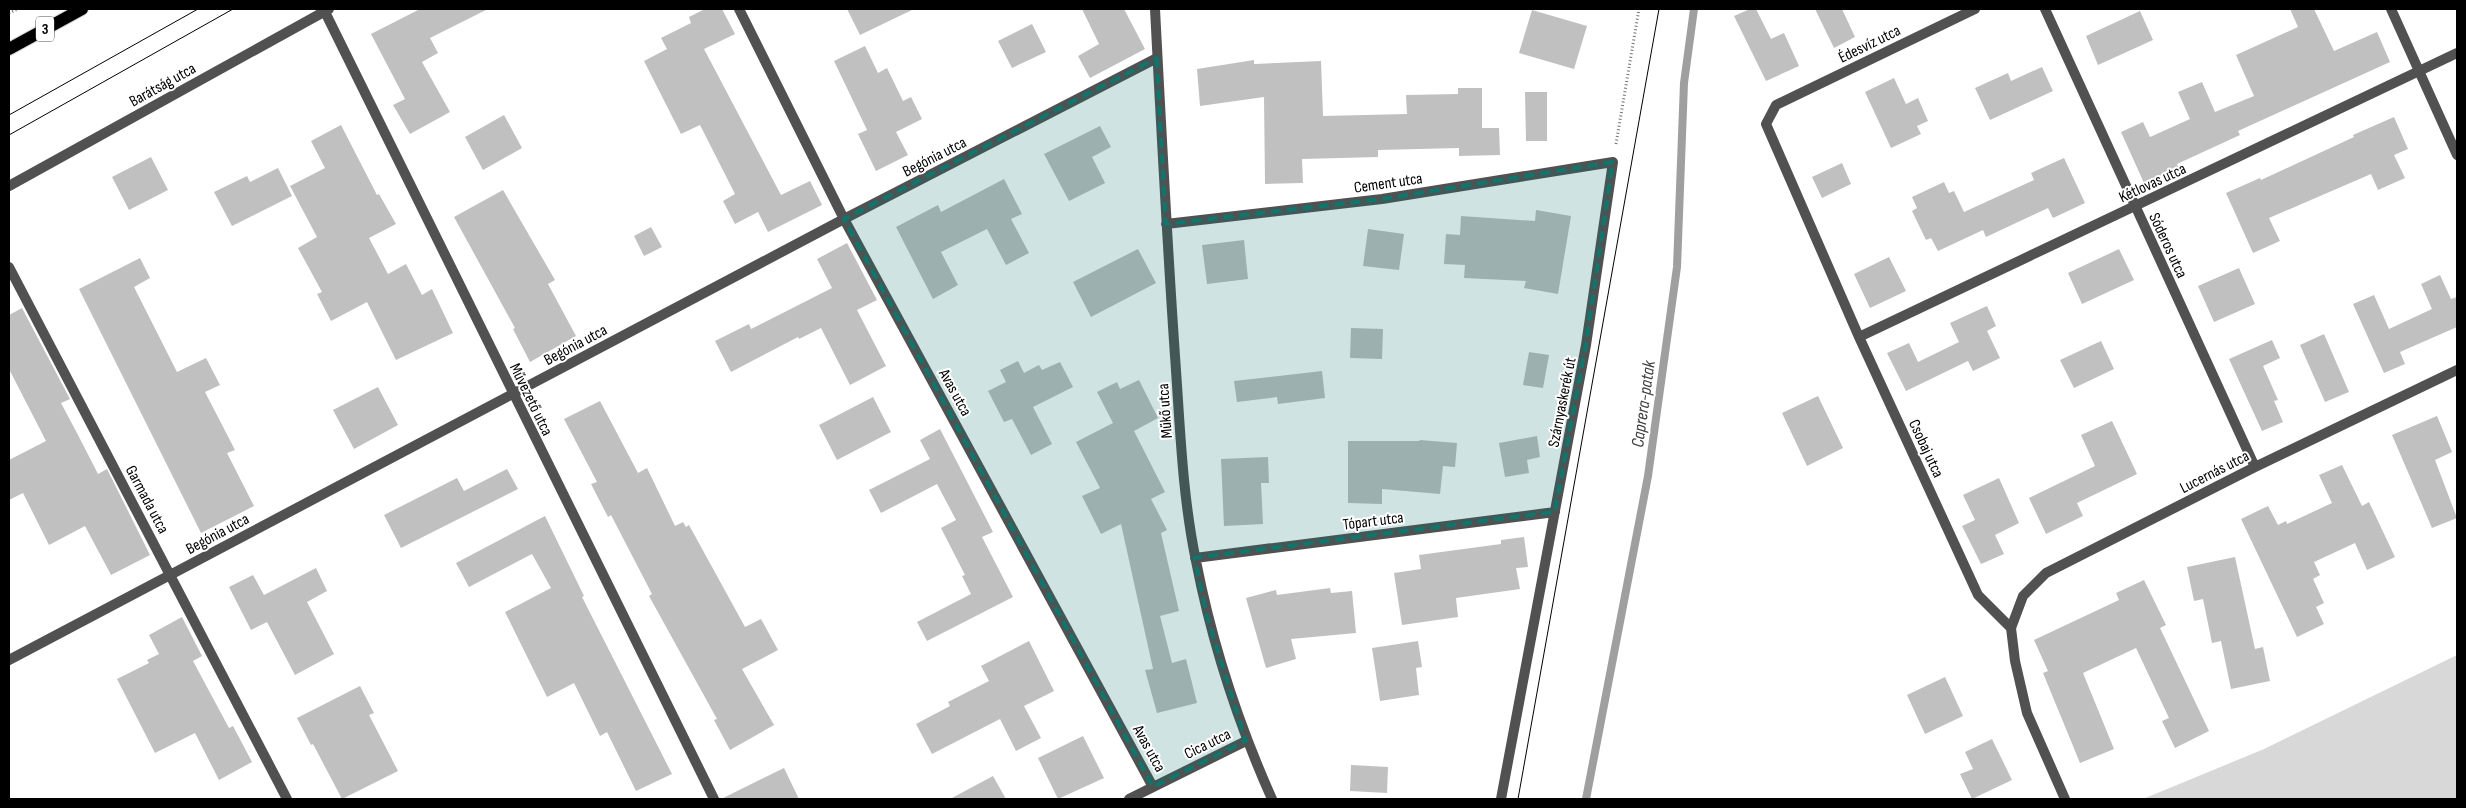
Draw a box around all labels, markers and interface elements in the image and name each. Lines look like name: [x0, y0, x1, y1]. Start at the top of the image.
road number: 3: [36, 16, 54, 42]
street label: Édesvíz utca: [1836, 21, 1904, 67]
street label: Barátság utca: [126, 59, 199, 111]
street label: Begónia utca: [900, 133, 970, 181]
street label: Kétlovas utca: [2116, 160, 2189, 207]
street label: Cement utca: [1353, 169, 1424, 198]
street label: Sóderos utca: [2144, 210, 2191, 281]
street label: Begónia utca: [541, 321, 611, 370]
street label: Szárnyaskerék út: [1544, 356, 1581, 449]
water label: Caprera-patak: [1627, 358, 1660, 449]
street label: Művezető utca: [505, 360, 556, 439]
street label: Avas utca: [934, 365, 975, 420]
street label: Műkő utca: [1154, 383, 1177, 439]
street label: Csobaj utca: [1904, 417, 1947, 481]
street label: Lucernás utca: [2177, 447, 2252, 498]
street label: Garmada utca: [121, 462, 172, 537]
street label: Tópart utca: [1342, 508, 1405, 535]
street label: Begónia utca: [183, 510, 253, 559]
street label: Avas utca: [1128, 721, 1169, 776]
street label: Cica utca: [1181, 725, 1234, 764]

